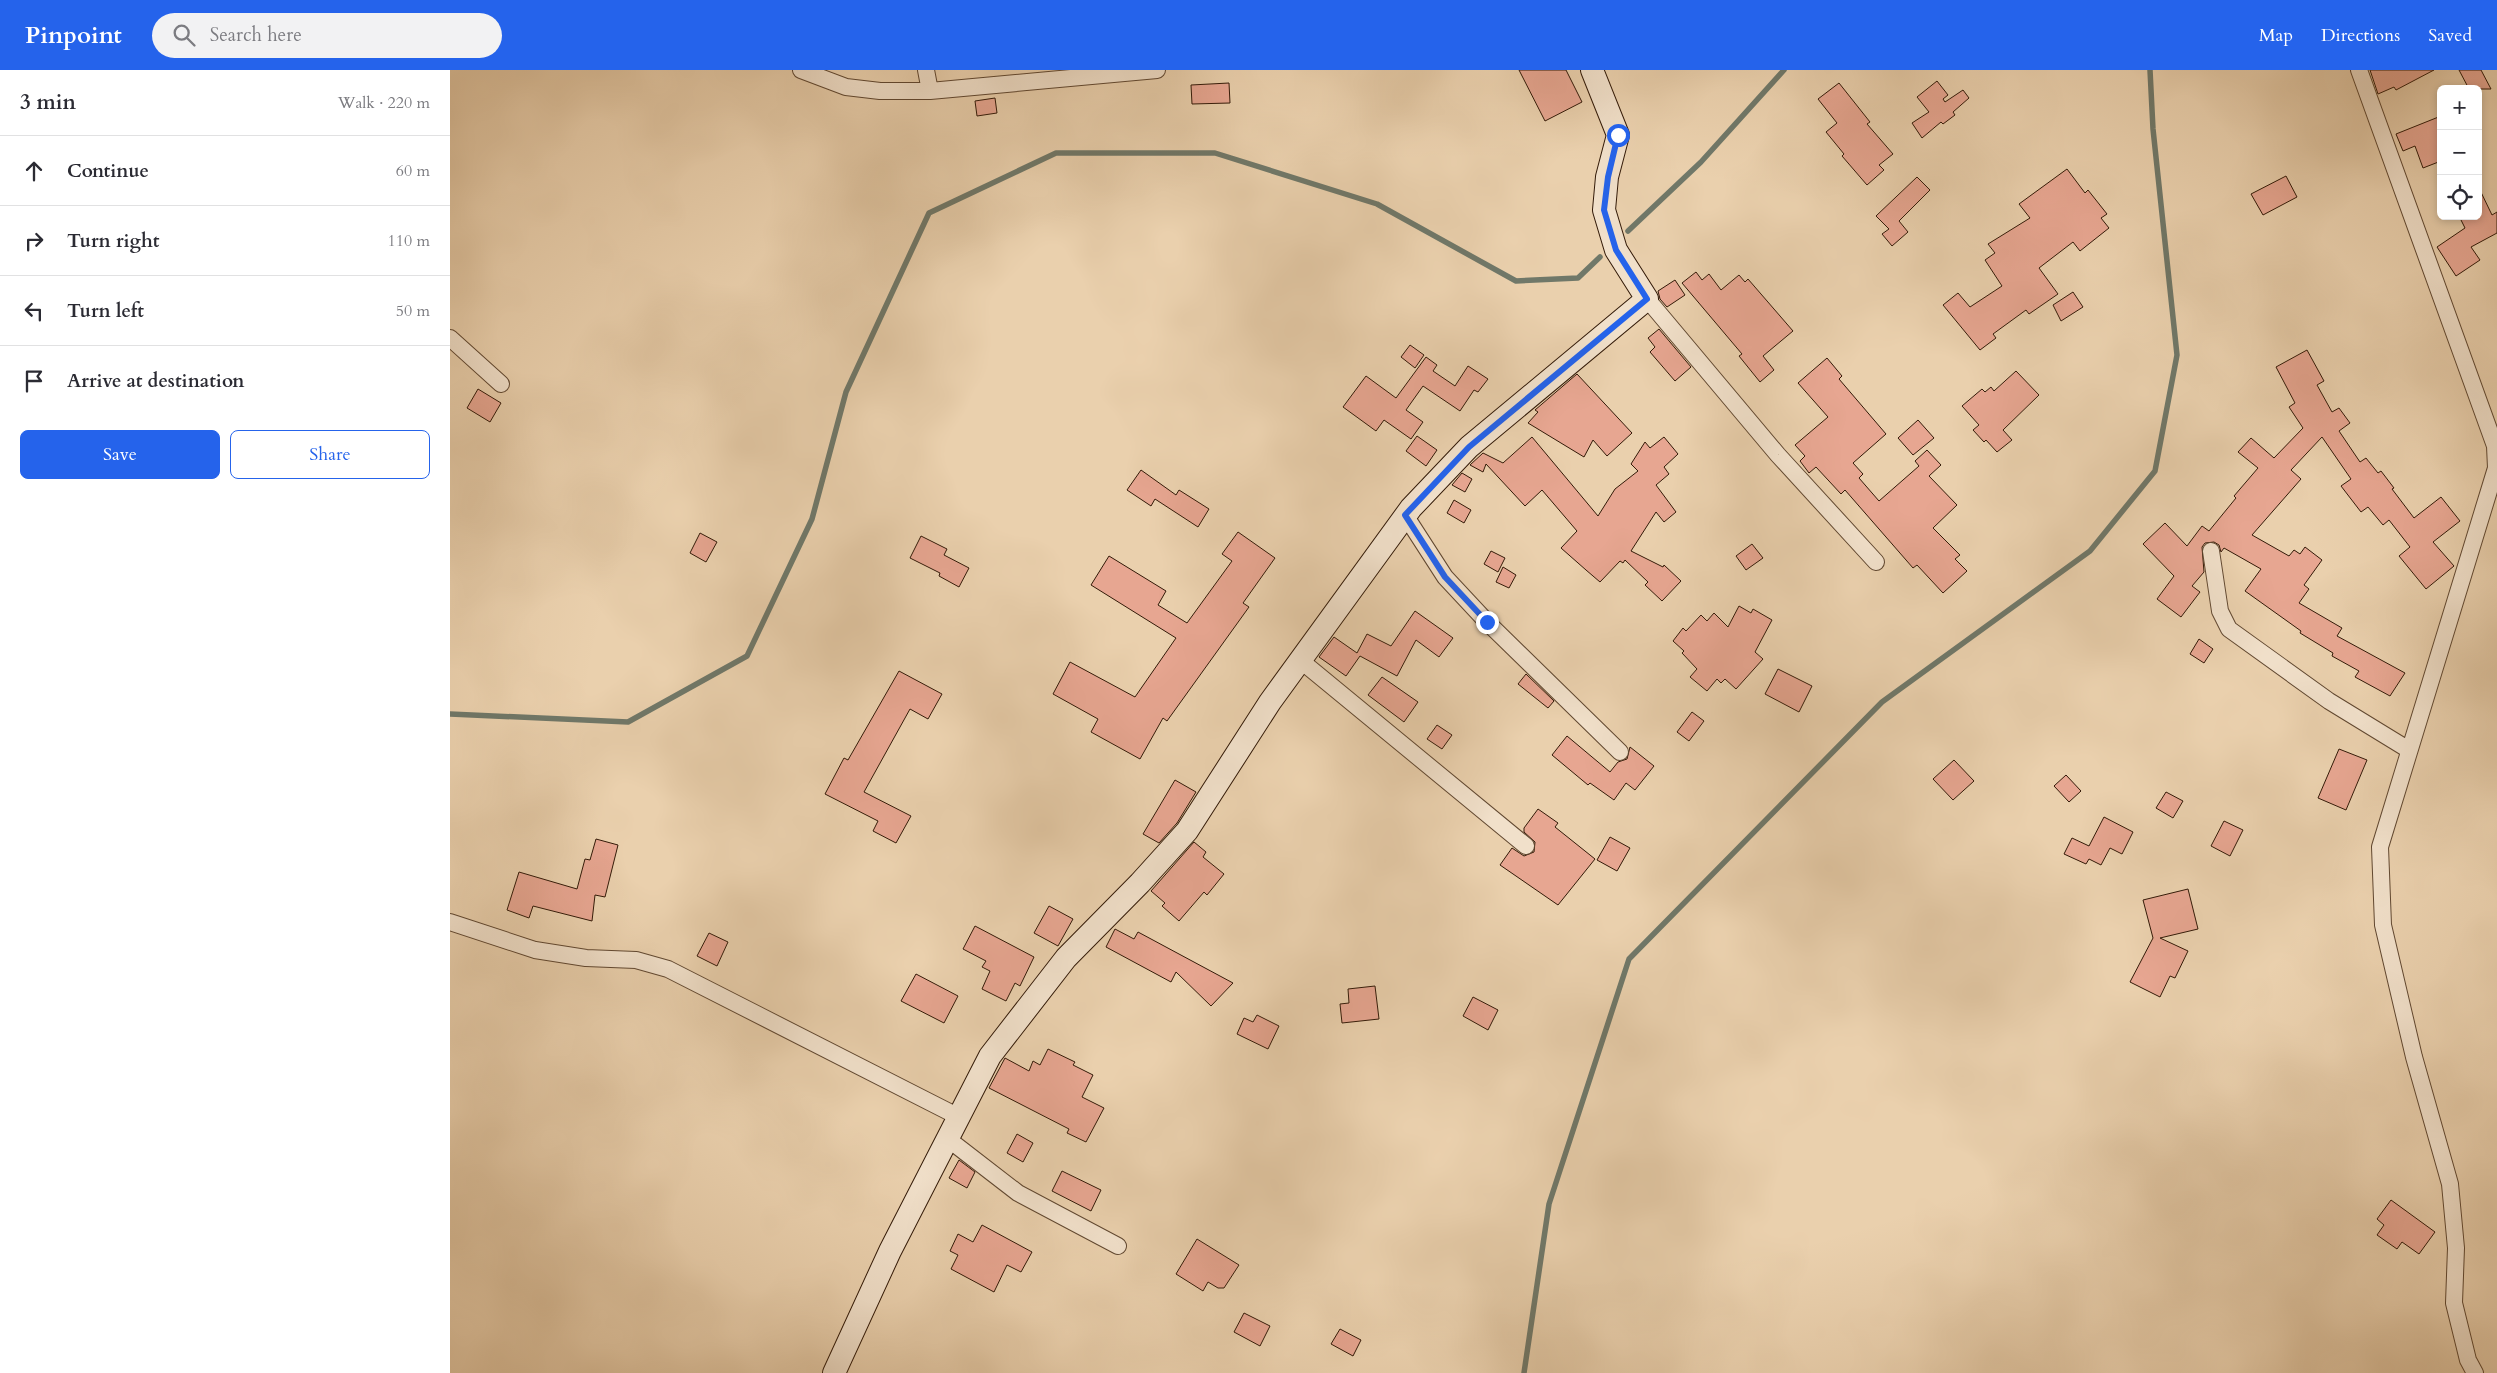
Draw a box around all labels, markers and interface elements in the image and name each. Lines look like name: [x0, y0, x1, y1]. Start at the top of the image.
search box: [152, 13, 502, 58]
text: Pinpoint: [25, 19, 122, 52]
icon: search: [170, 21, 198, 49]
text: Search here: [210, 22, 302, 48]
text: Map: [2259, 23, 2293, 48]
text: Directions: [2321, 23, 2400, 48]
text: Saved: [2428, 23, 2472, 48]
map controls: [2437, 85, 2482, 220]
button: +: [2437, 85, 2482, 130]
text: 3 min: [20, 88, 76, 117]
text: Walk · 220 m: [338, 92, 430, 114]
route start: [1607, 124, 1630, 147]
button: −: [2437, 130, 2482, 175]
icon: ahead: [20, 157, 48, 185]
text: Continue: [67, 158, 149, 184]
text: 60 m: [396, 160, 430, 182]
button: locate: [2437, 175, 2482, 220]
icon: right: [20, 227, 48, 255]
text: Turn right: [67, 228, 159, 254]
text: 110 m: [388, 230, 430, 252]
icon: left: [20, 297, 48, 325]
text: Turn left: [67, 298, 144, 324]
text: 50 m: [396, 300, 430, 322]
icon: arrive: [20, 367, 48, 395]
text: Arrive at destination: [67, 368, 244, 394]
button: Save: [20, 430, 220, 479]
button: Share: [230, 430, 430, 479]
route end: [1476, 611, 1499, 634]

